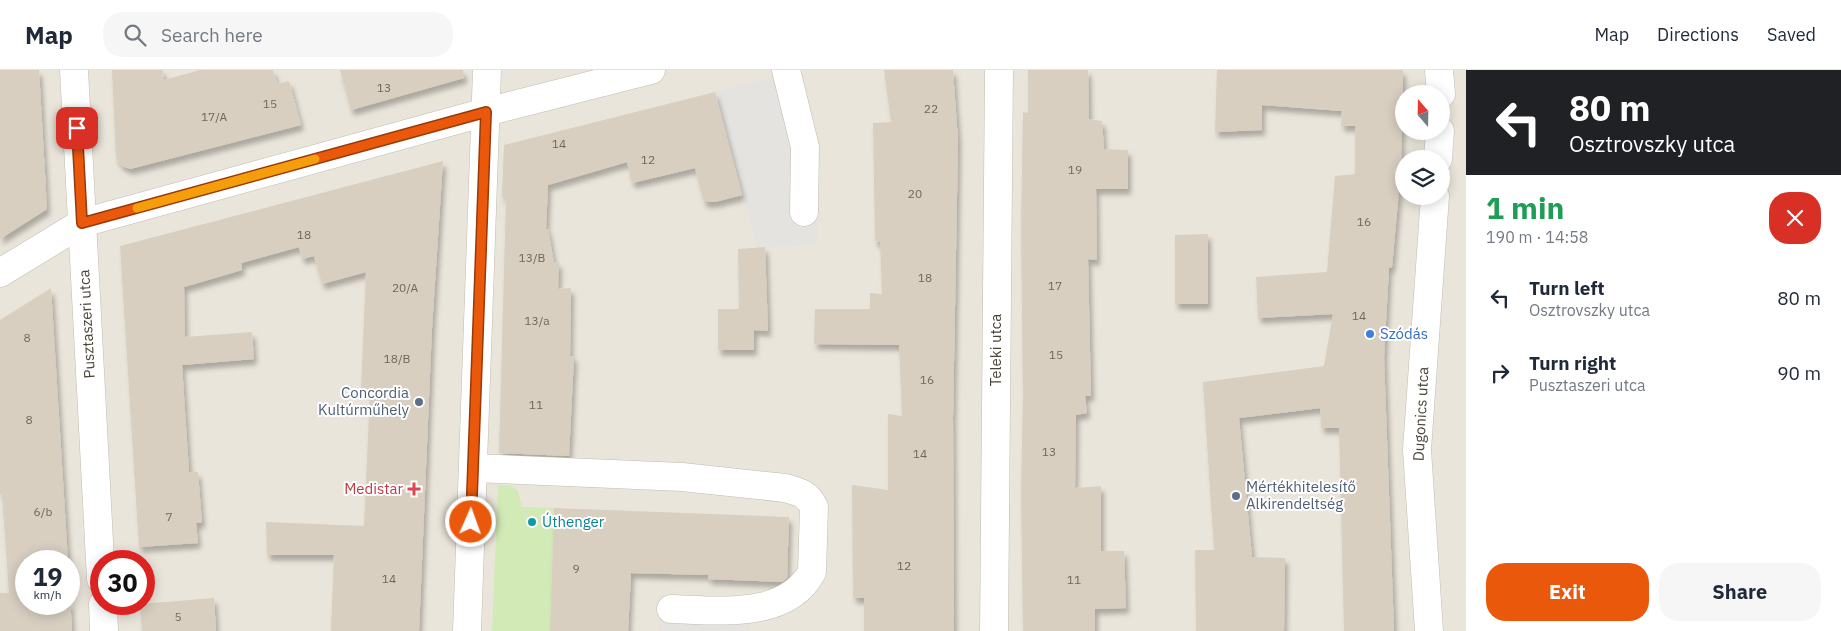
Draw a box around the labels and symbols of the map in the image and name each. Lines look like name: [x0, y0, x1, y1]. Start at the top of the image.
house number: 13: [377, 80, 391, 95]
north arrow: [1395, 85, 1450, 140]
house number: 15: [263, 96, 277, 111]
house number: 22: [924, 101, 938, 116]
pin: [56, 107, 98, 149]
house number: 17/A: [201, 109, 227, 124]
house number: 14: [552, 136, 566, 151]
house number: 12: [641, 152, 655, 167]
house number: 19: [1068, 162, 1082, 177]
house number: 20: [908, 186, 922, 201]
house number: 16: [1357, 214, 1371, 229]
house number: 18: [297, 227, 311, 242]
house number: 13/B: [519, 250, 546, 265]
street label: Pusztaszeri utca: [74, 269, 99, 379]
house number: 18: [918, 270, 932, 285]
house number: 17: [1048, 278, 1062, 293]
house number: 20/A: [392, 280, 418, 295]
house number: 14: [1352, 308, 1366, 323]
house number: 13/a: [524, 313, 550, 328]
street label: Teleki utca: [986, 314, 1005, 386]
place label: Szódás: [1380, 324, 1428, 343]
marker: Szódás: [1364, 328, 1376, 340]
house number: 8: [23, 330, 31, 345]
house number: 15: [1049, 347, 1063, 362]
house number: 18/B: [384, 351, 411, 366]
street label: Dugonics utca: [1409, 366, 1432, 462]
house number: 16: [920, 372, 934, 387]
place label: Concordia Kultúrműhely: [318, 383, 410, 419]
marker: Concordia Kultúrműhely: [413, 396, 425, 408]
house number: 11: [529, 397, 543, 412]
house number: 8: [25, 412, 33, 427]
house number: 13: [1042, 444, 1056, 459]
house number: 14: [913, 446, 927, 461]
place label: Mértékhitelesítő Alkirendeltség: [1246, 477, 1356, 513]
place label: Medistar: [344, 479, 403, 498]
marker: Medistar: [407, 482, 421, 496]
marker: Mértékhitelesítő Alkirendeltség: [1230, 490, 1242, 502]
position arrow: [444, 495, 496, 547]
house number: 6/b: [34, 504, 52, 519]
house number: 7: [165, 509, 173, 524]
place label: Úthenger: [542, 512, 605, 531]
marker: Úthenger: [526, 516, 538, 528]
speed limit sign: 30: [90, 550, 155, 615]
house number: 12: [897, 558, 911, 573]
house number: 9: [572, 561, 580, 576]
house number: 14: [382, 571, 396, 586]
house number: 11: [1067, 572, 1081, 587]
house number: 5: [174, 609, 182, 624]

